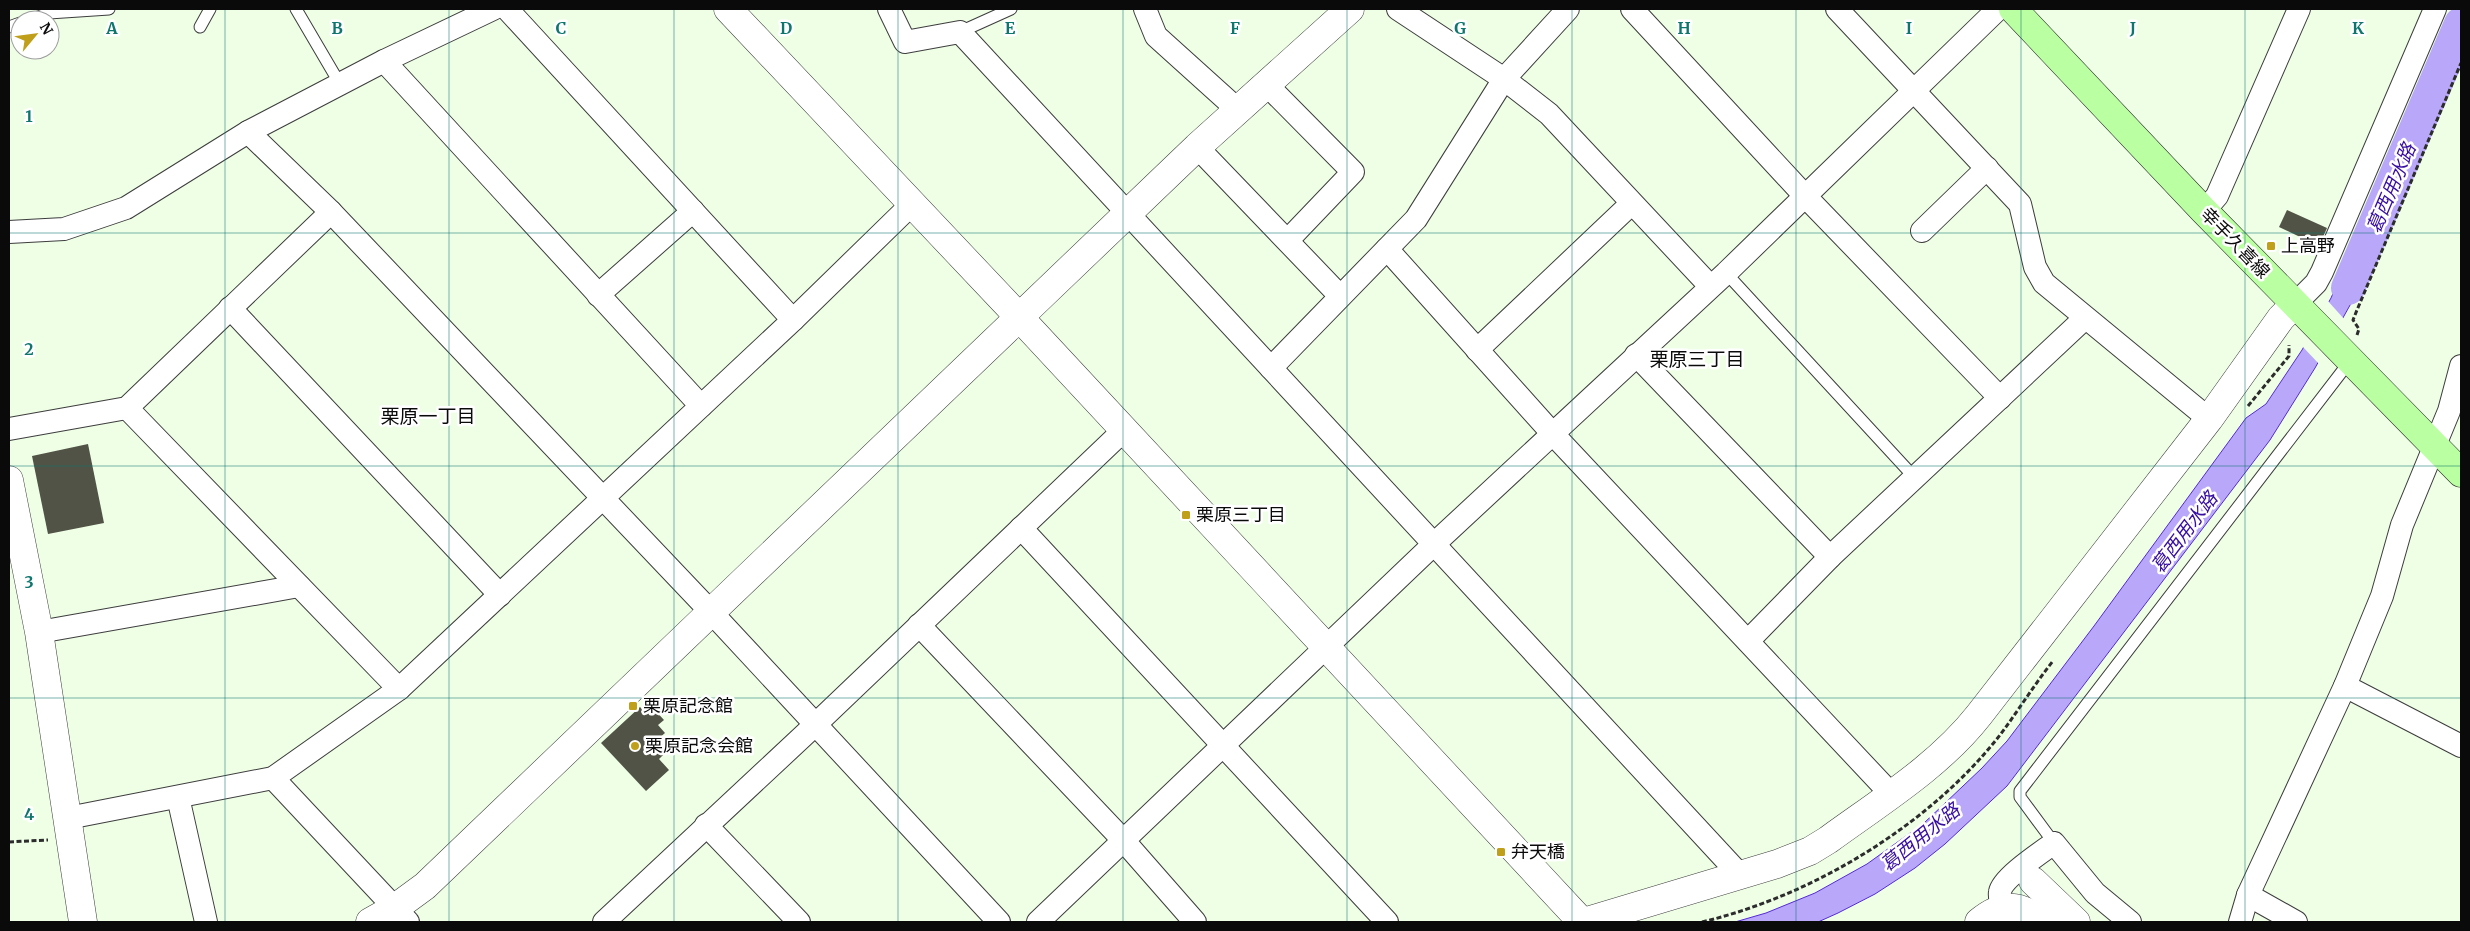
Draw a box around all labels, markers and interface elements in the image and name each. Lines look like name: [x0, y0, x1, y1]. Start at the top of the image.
north arrow: [10, 10, 60, 60]
text: A: [105, 18, 118, 38]
text: B: [331, 18, 343, 38]
text: C: [556, 18, 566, 38]
text: D: [780, 18, 792, 38]
text: E: [1005, 18, 1016, 38]
text: F: [1230, 18, 1240, 38]
text: G: [1454, 18, 1466, 38]
text: H: [1677, 18, 1691, 38]
text: I: [1906, 18, 1912, 38]
text: J: [2129, 18, 2136, 38]
text: K: [2352, 18, 2364, 38]
text: N: [36, 19, 57, 38]
text: 1: [25, 106, 33, 126]
water label: 葛西用水路: [2361, 138, 2421, 236]
street label: 幸手久喜線: [2196, 202, 2275, 283]
place label: 上高野: [2281, 234, 2335, 257]
marker: 上高野: [2265, 240, 2277, 252]
text: 2: [24, 339, 34, 359]
district label: 栗原三丁目: [1649, 347, 1745, 371]
district label: 栗原一丁目: [380, 404, 476, 428]
water label: 葛西用水路: [2146, 485, 2223, 577]
place label: 栗原三丁目: [1196, 503, 1286, 526]
marker: 栗原三丁目: [1180, 509, 1192, 521]
text: 3: [24, 572, 34, 592]
place label: 栗原記念館: [643, 694, 733, 717]
marker: 栗原記念館: [627, 700, 639, 712]
place label: 栗原記念会館: [645, 734, 753, 757]
marker: 栗原記念会館: [629, 740, 641, 752]
water label: 葛西用水路: [1876, 797, 1966, 876]
text: 4: [24, 804, 34, 824]
place label: 弁天橋: [1511, 840, 1565, 863]
marker: 弁天橋: [1495, 846, 1507, 858]

